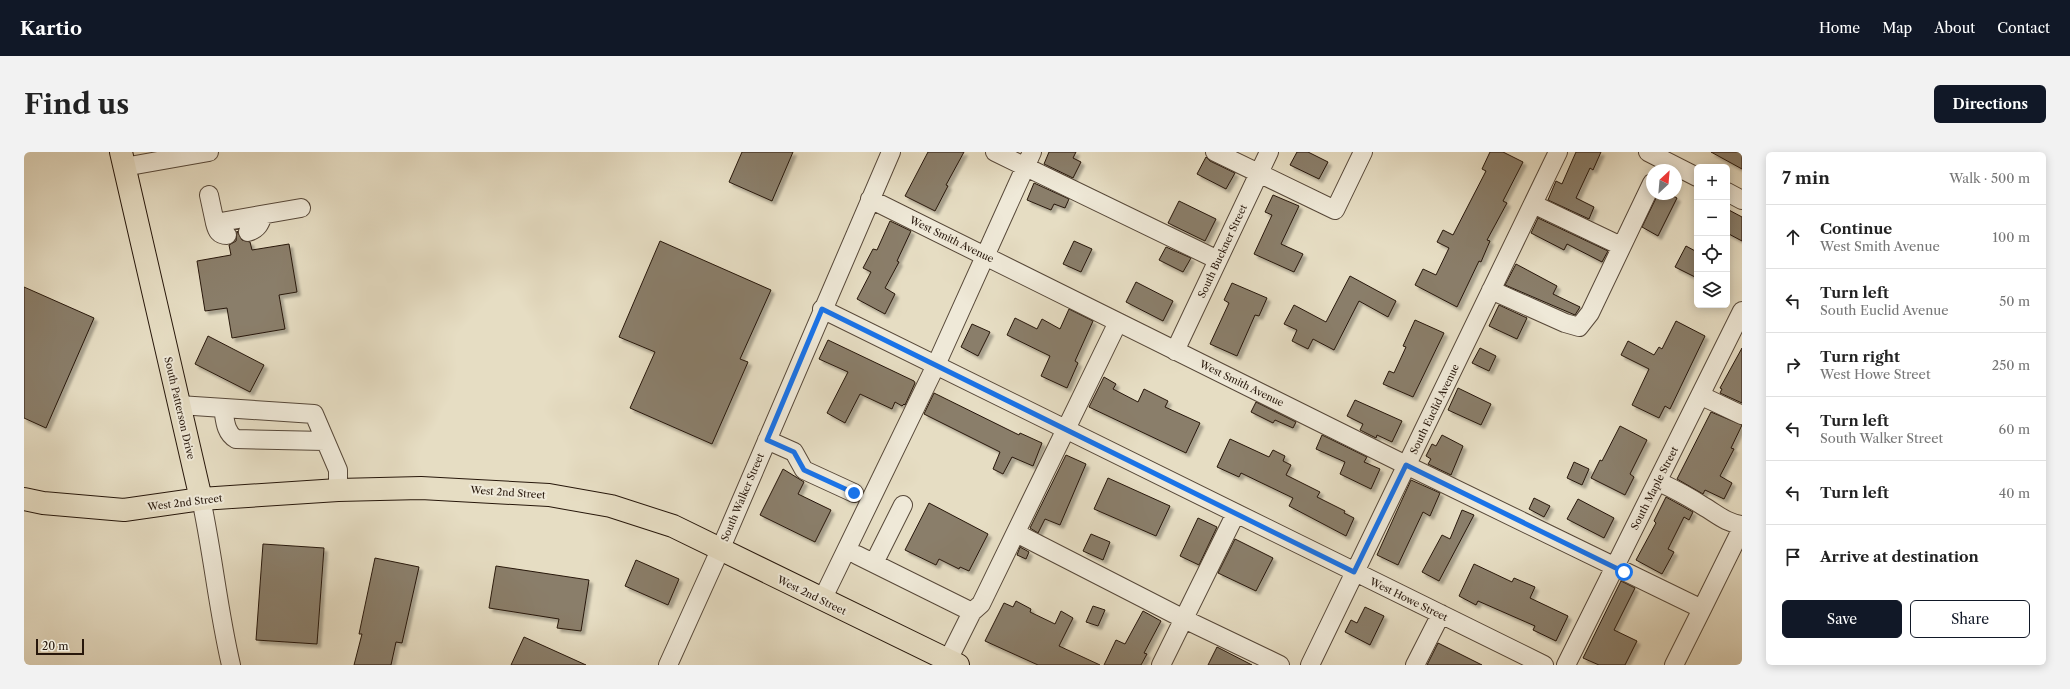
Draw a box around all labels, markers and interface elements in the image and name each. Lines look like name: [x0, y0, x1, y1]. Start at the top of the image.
text: Kartio: [20, 17, 82, 40]
text: Home: [1819, 19, 1860, 37]
text: Map: [1882, 19, 1912, 37]
text: About: [1934, 19, 1975, 37]
text: Contact: [1997, 19, 2050, 37]
button: Directions: [1934, 85, 2046, 123]
text: Find us: [24, 87, 129, 121]
north arrow: [1646, 164, 1682, 200]
map controls: [1694, 164, 1730, 308]
button: +: [1694, 164, 1730, 200]
text: 7 min: [1782, 168, 1830, 188]
text: Walk · 500 m: [1949, 170, 2030, 186]
button: −: [1694, 200, 1730, 236]
street label: South Buckner Street: [1195, 202, 1250, 300]
street label: West Smith Avenue: [907, 213, 996, 266]
text: Continue: [1820, 219, 1892, 238]
icon: ahead: [1782, 226, 1804, 248]
text: 100 m: [1992, 229, 2030, 245]
button: locate: [1694, 236, 1730, 272]
text: West Smith Avenue: [1820, 238, 1940, 254]
button: layers: [1694, 272, 1730, 308]
text: Turn left: [1820, 283, 1889, 302]
icon: left: [1782, 290, 1804, 312]
text: 50 m: [1999, 293, 2030, 309]
text: South Euclid Avenue: [1820, 302, 1949, 318]
text: Turn right: [1820, 347, 1900, 366]
icon: right: [1782, 354, 1804, 376]
street label: South Patterson Drive: [161, 356, 198, 461]
street label: West Smith Avenue: [1197, 357, 1286, 410]
text: 250 m: [1992, 357, 2030, 373]
street label: South Euclid Avenue: [1407, 362, 1462, 457]
text: West Howe Street: [1820, 366, 1931, 382]
text: Turn left: [1820, 411, 1889, 430]
icon: left: [1782, 418, 1804, 440]
text: 60 m: [1999, 421, 2030, 437]
text: South Walker Street: [1820, 430, 1943, 446]
street label: South Maple Street: [1628, 444, 1681, 532]
street label: South Walker Street: [718, 451, 767, 543]
icon: left: [1782, 482, 1804, 504]
street label: West 2nd Street: [469, 483, 546, 502]
text: Turn left: [1820, 483, 1889, 502]
route end: [845, 484, 863, 502]
text: 40 m: [1999, 485, 2030, 501]
street label: West 2nd Street: [146, 491, 224, 514]
icon: arrive: [1782, 546, 1804, 568]
text: Arrive at destination: [1820, 547, 1979, 566]
route start: [1615, 563, 1633, 581]
street label: West 2nd Street: [774, 573, 849, 618]
street label: West Howe Street: [1367, 575, 1450, 624]
button: Save: [1782, 600, 1902, 638]
button: Share: [1910, 600, 2030, 638]
scale bar: [36, 637, 84, 656]
text: 20 m: [42, 639, 68, 653]

